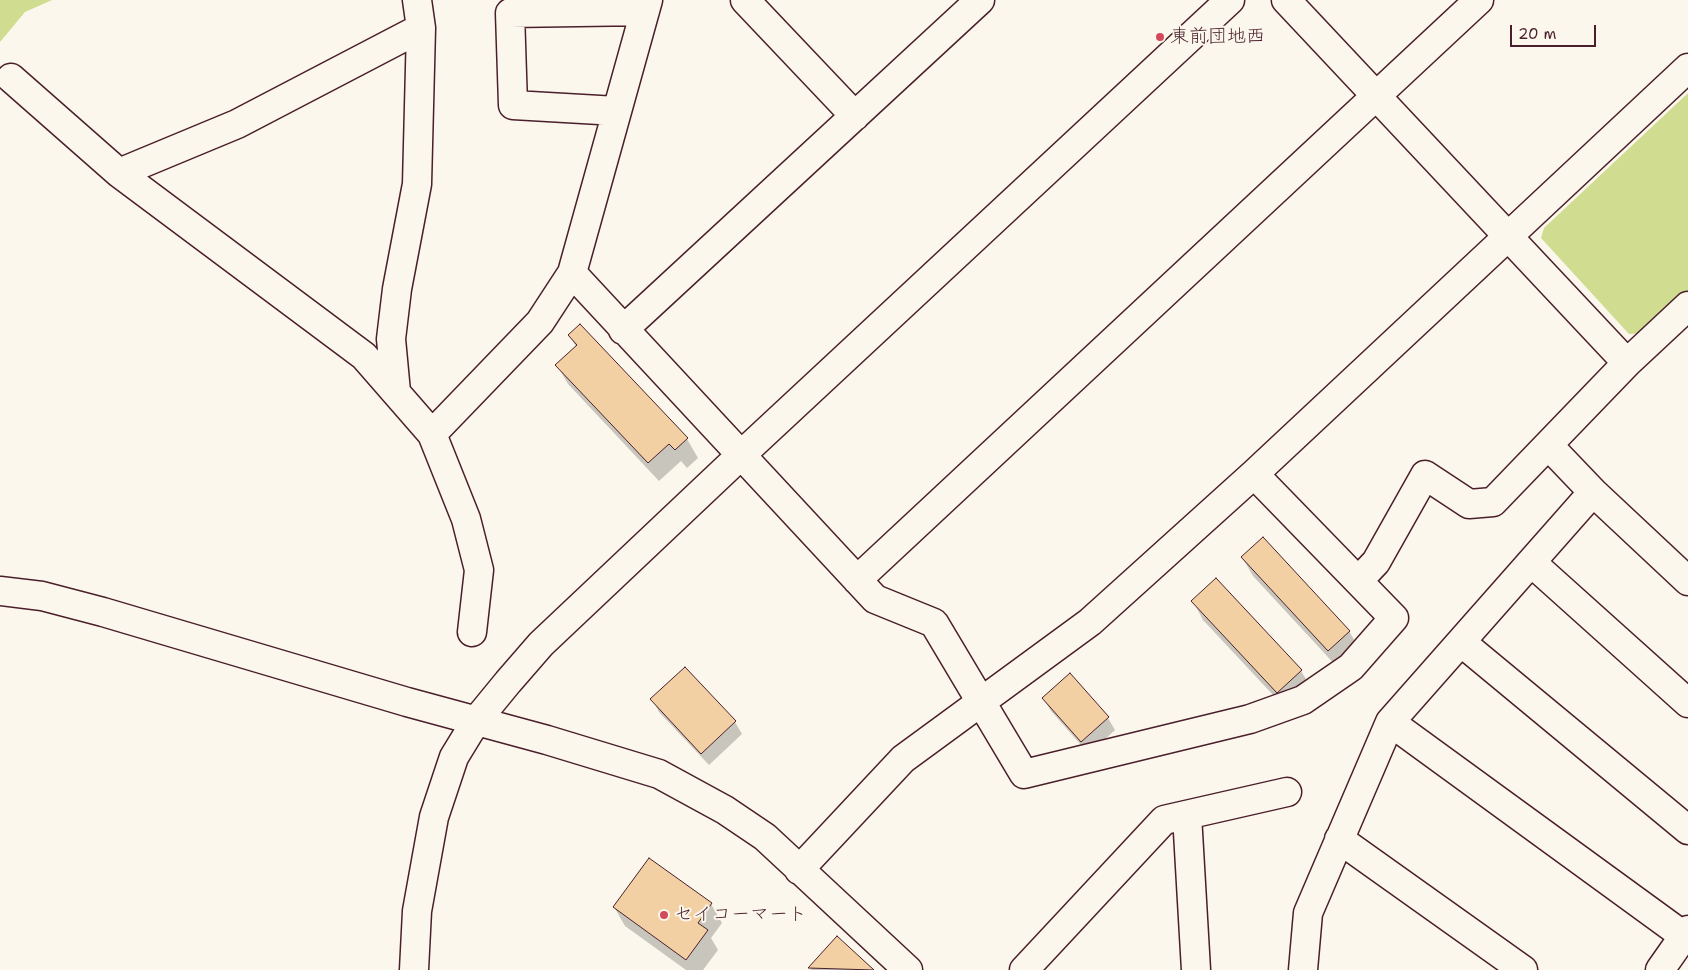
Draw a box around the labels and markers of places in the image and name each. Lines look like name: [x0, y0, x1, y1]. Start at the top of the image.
place label: 東前団地西: [1170, 26, 1265, 48]
marker: 東前団地西: [1154, 31, 1166, 43]
place label: セイコーマート: [674, 904, 807, 926]
marker: セイコーマート: [658, 909, 670, 921]

